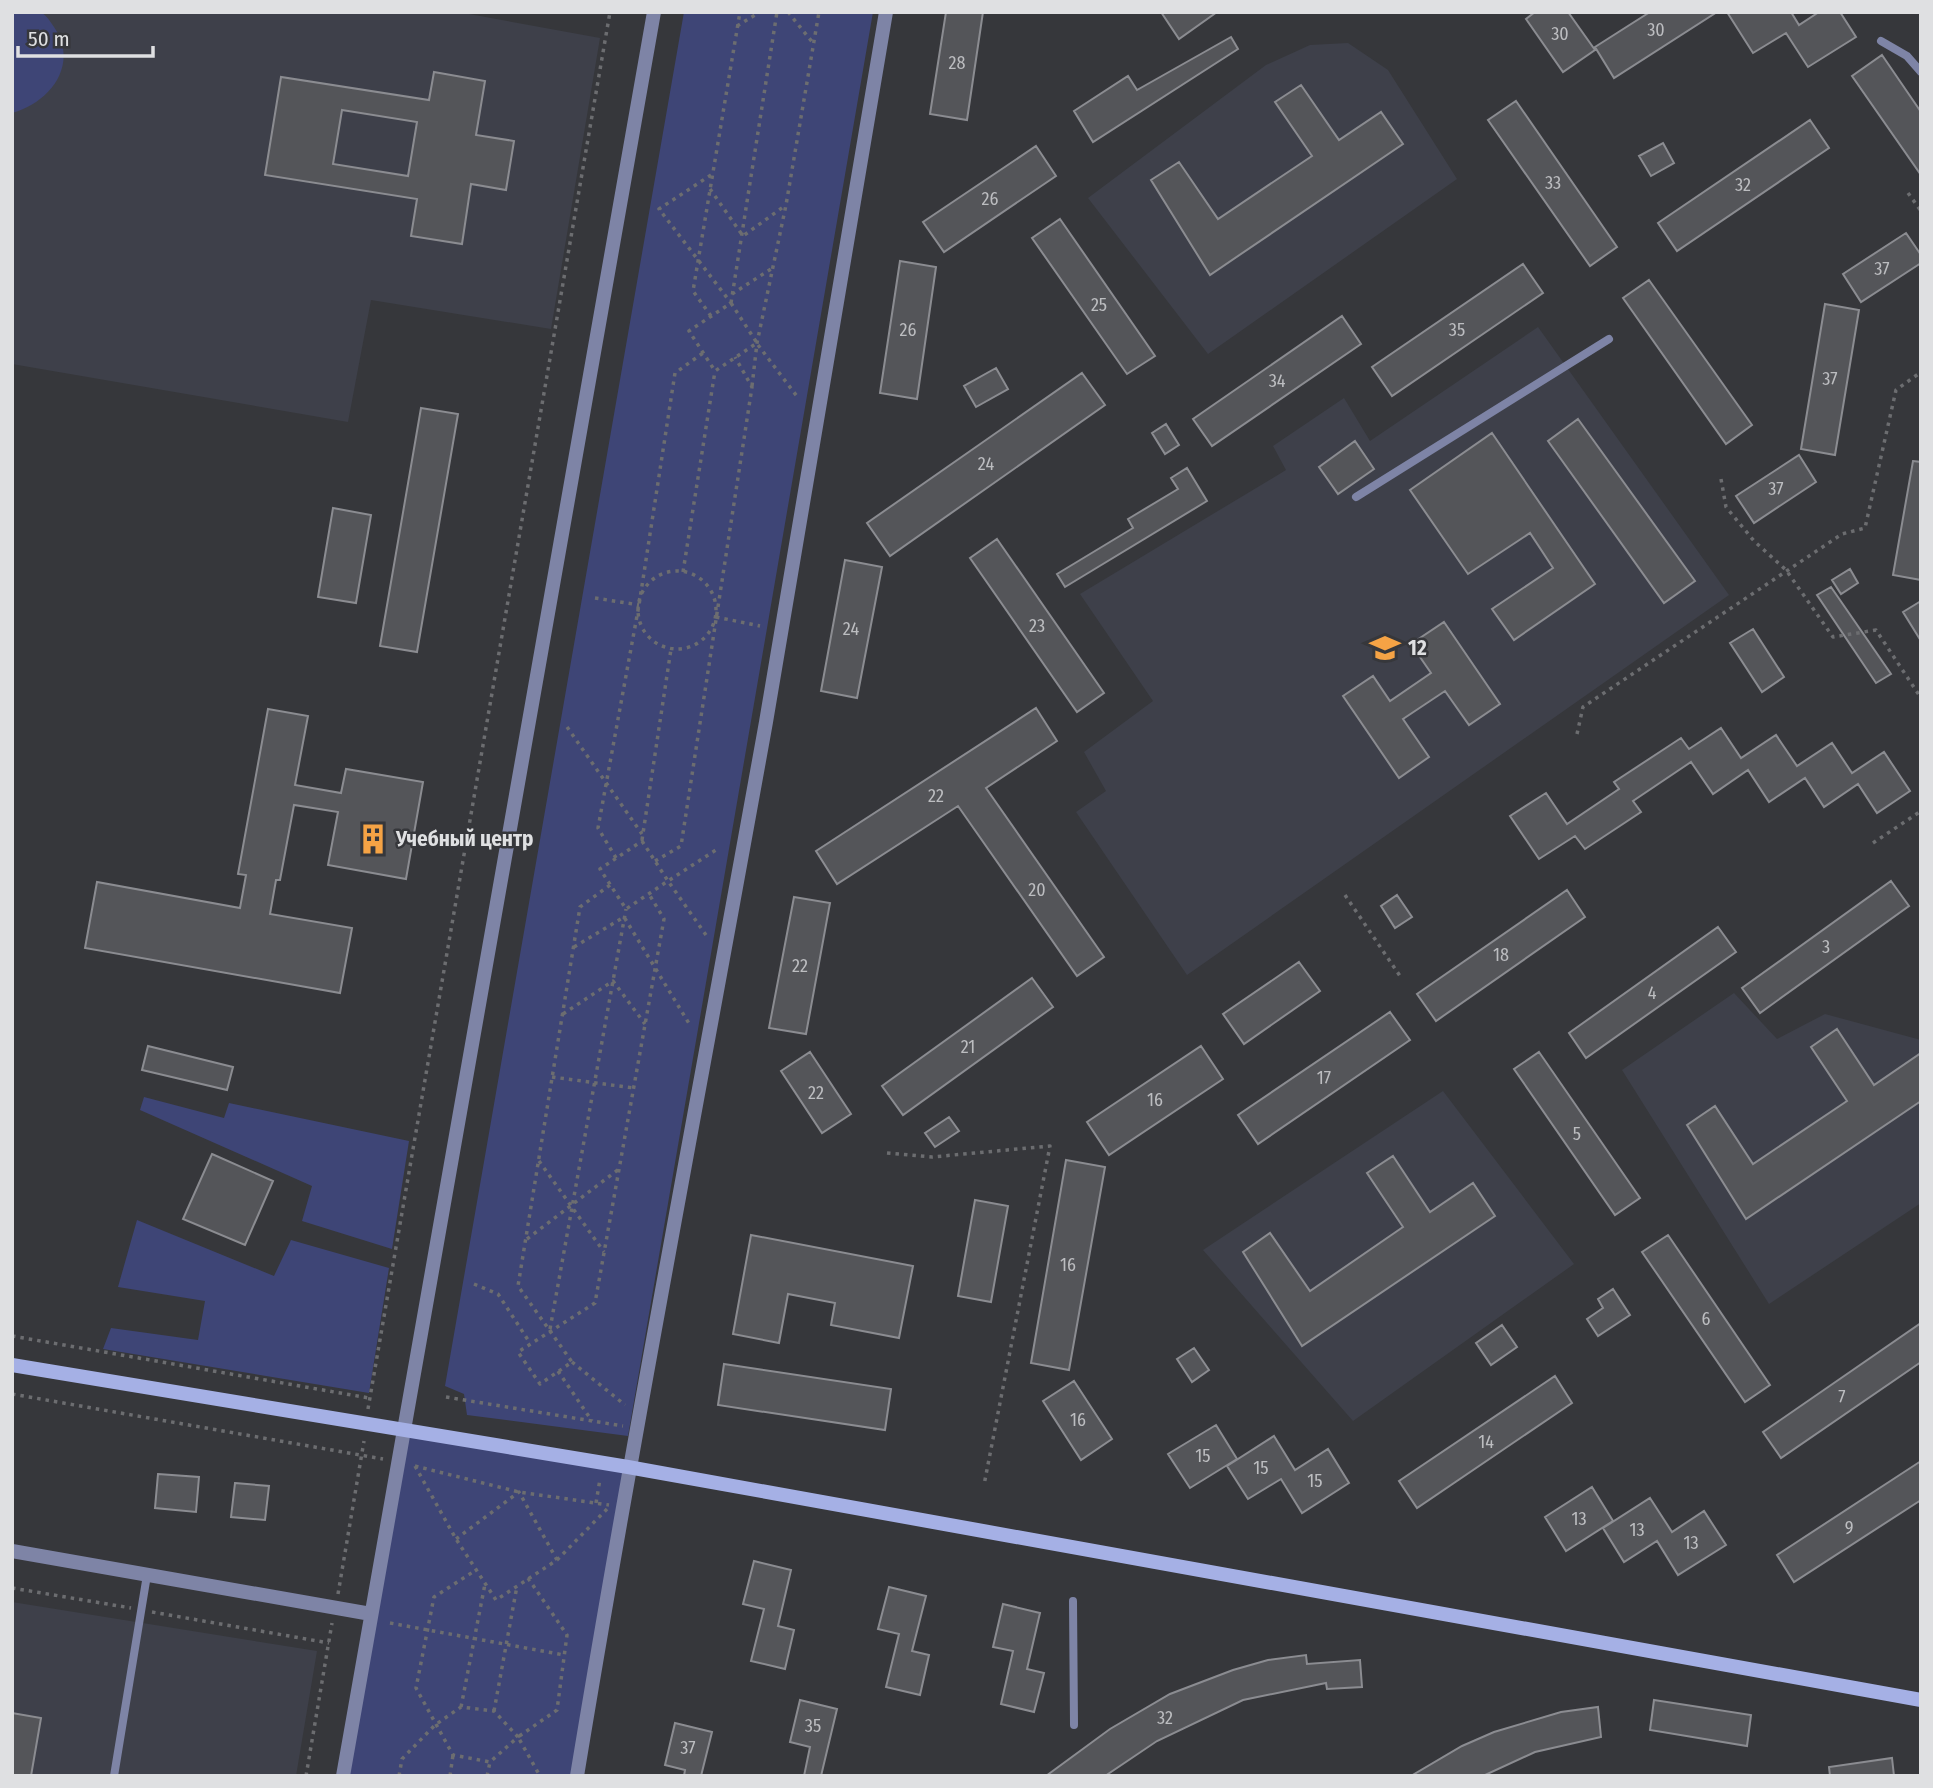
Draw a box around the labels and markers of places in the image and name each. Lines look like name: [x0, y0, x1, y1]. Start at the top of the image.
school or university icon: 12: [1368, 631, 1402, 665]
place label: 12: [1408, 635, 1427, 661]
building icon: Учебный центр: [356, 822, 390, 856]
place label: Учебный центр: [395, 826, 533, 852]

